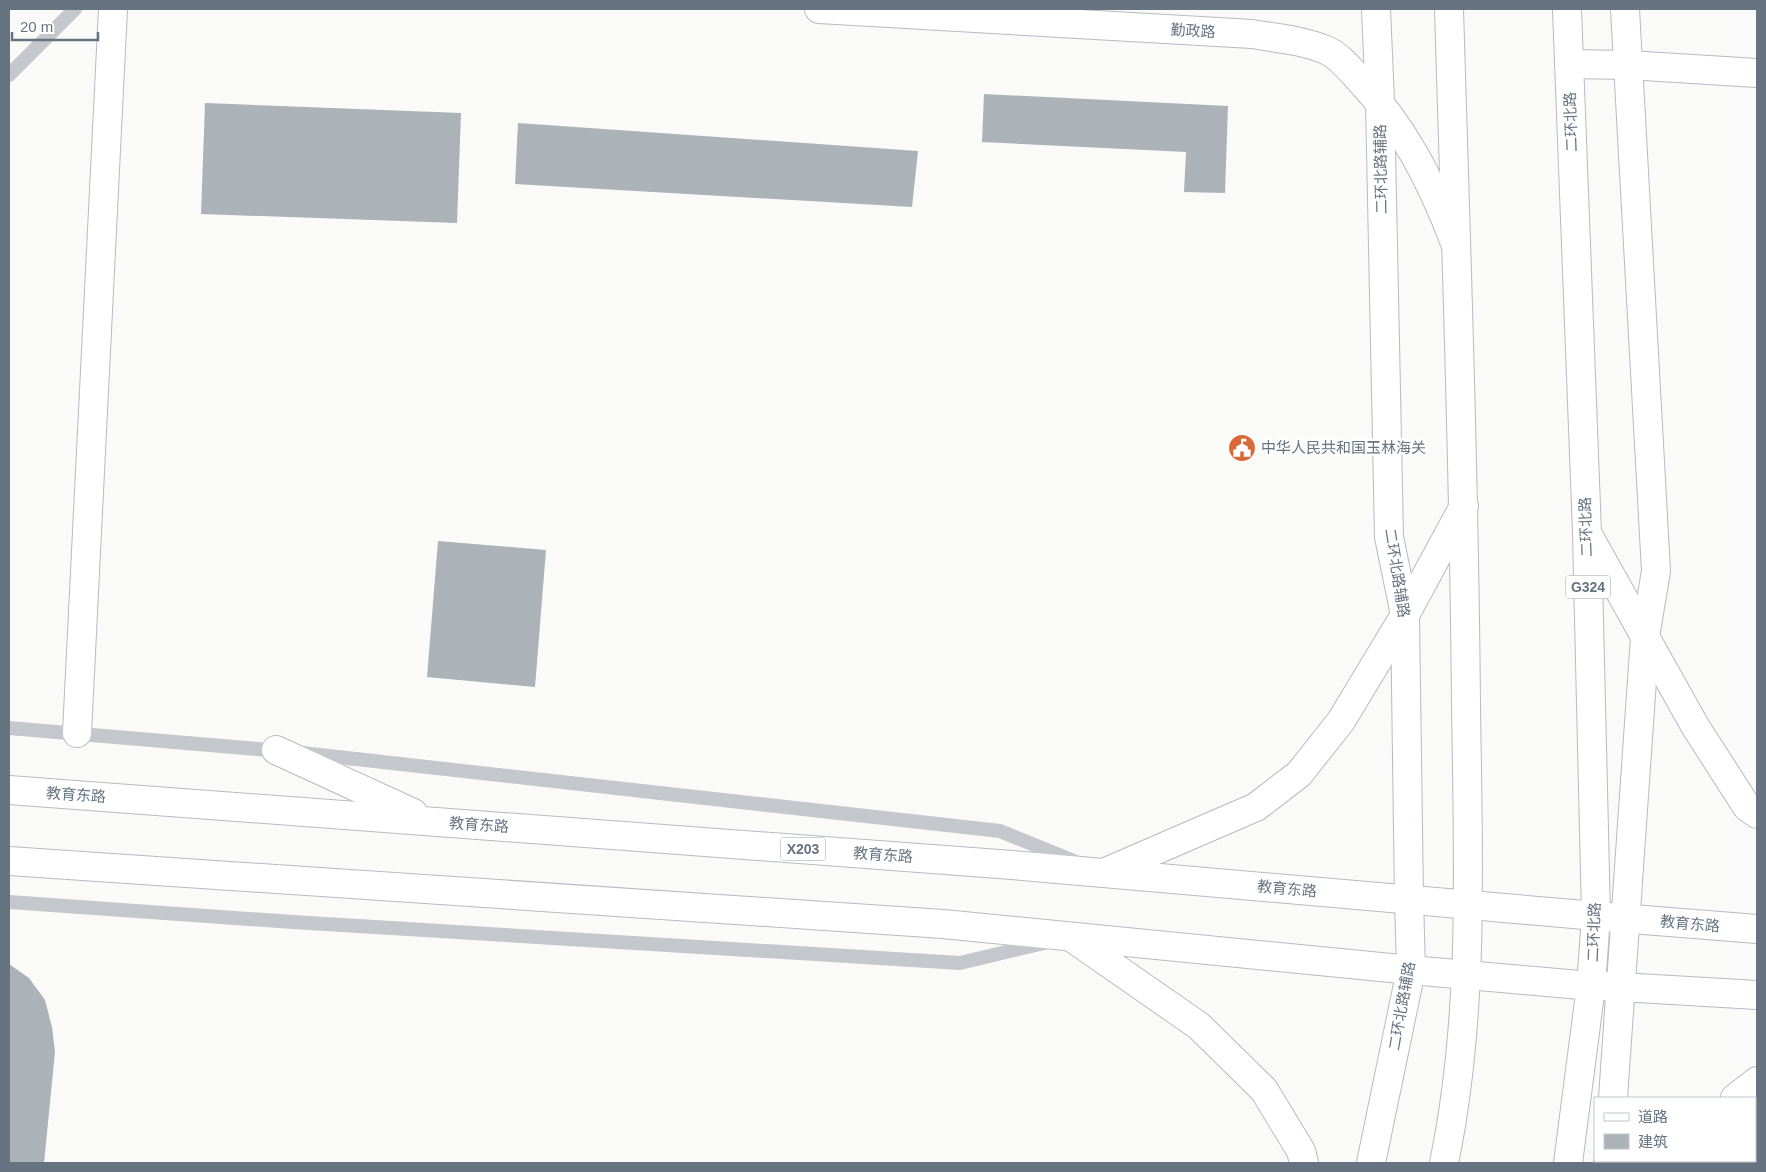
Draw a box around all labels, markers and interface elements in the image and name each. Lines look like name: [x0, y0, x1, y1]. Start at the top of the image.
scale bar: [12, 10, 99, 42]
text: 20 m: [20, 18, 53, 35]
street label: 勤政路: [1170, 21, 1216, 40]
street label: 二环北路: [1561, 92, 1580, 152]
street label: 二环北路辅路: [1371, 124, 1390, 214]
public building icon: 中华人民共和国玉林海关: [1227, 433, 1257, 463]
place label: 中华人民共和国玉林海关: [1261, 439, 1426, 456]
street label: 二环北路: [1576, 497, 1595, 557]
street label: 二环北路辅路: [1382, 527, 1413, 619]
road number: G324: [1566, 576, 1610, 598]
street label: 教育东路: [46, 784, 107, 805]
street label: 教育东路: [449, 814, 510, 835]
road number: X203: [780, 838, 826, 861]
street label: 教育东路: [853, 844, 914, 865]
street label: 教育东路: [1256, 877, 1318, 900]
street label: 二环北路: [1584, 902, 1603, 962]
street label: 教育东路: [1659, 912, 1721, 935]
street label: 二环北路辅路: [1385, 960, 1418, 1052]
legend: [1594, 1097, 1756, 1162]
text: 道路: [1638, 1108, 1668, 1125]
text: 建筑: [1638, 1133, 1668, 1150]

